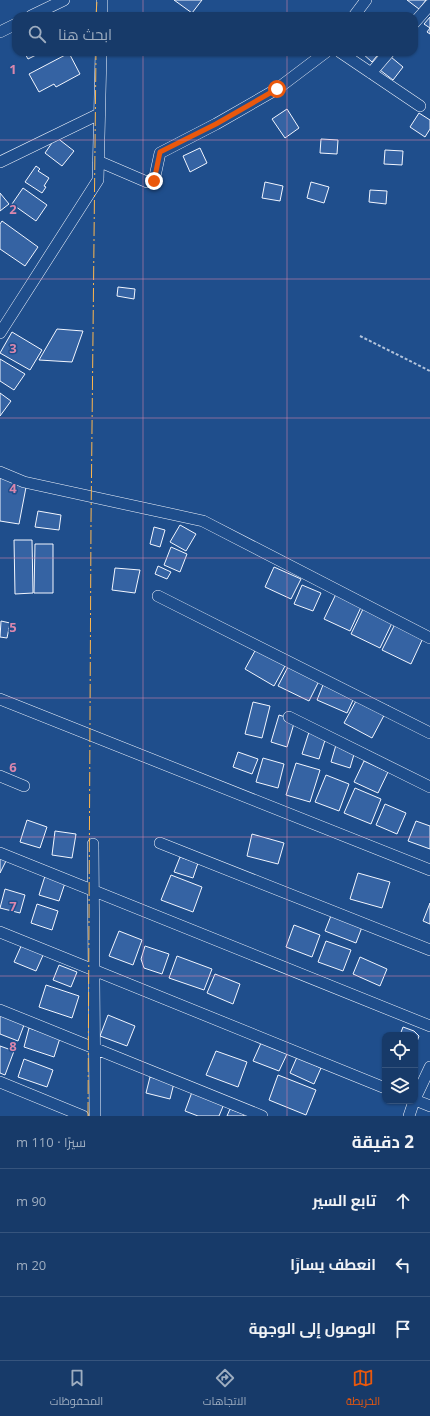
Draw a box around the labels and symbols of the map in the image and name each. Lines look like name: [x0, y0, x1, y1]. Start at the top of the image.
text: 1: [9, 60, 17, 78]
route start: [268, 80, 286, 98]
route end: [145, 172, 163, 190]
text: 2: [9, 200, 17, 218]
text: 3: [9, 339, 17, 357]
text: 4: [9, 479, 17, 497]
text: 5: [9, 618, 17, 636]
text: 6: [9, 758, 17, 776]
text: 7: [9, 897, 17, 915]
text: 8: [9, 1037, 17, 1055]

